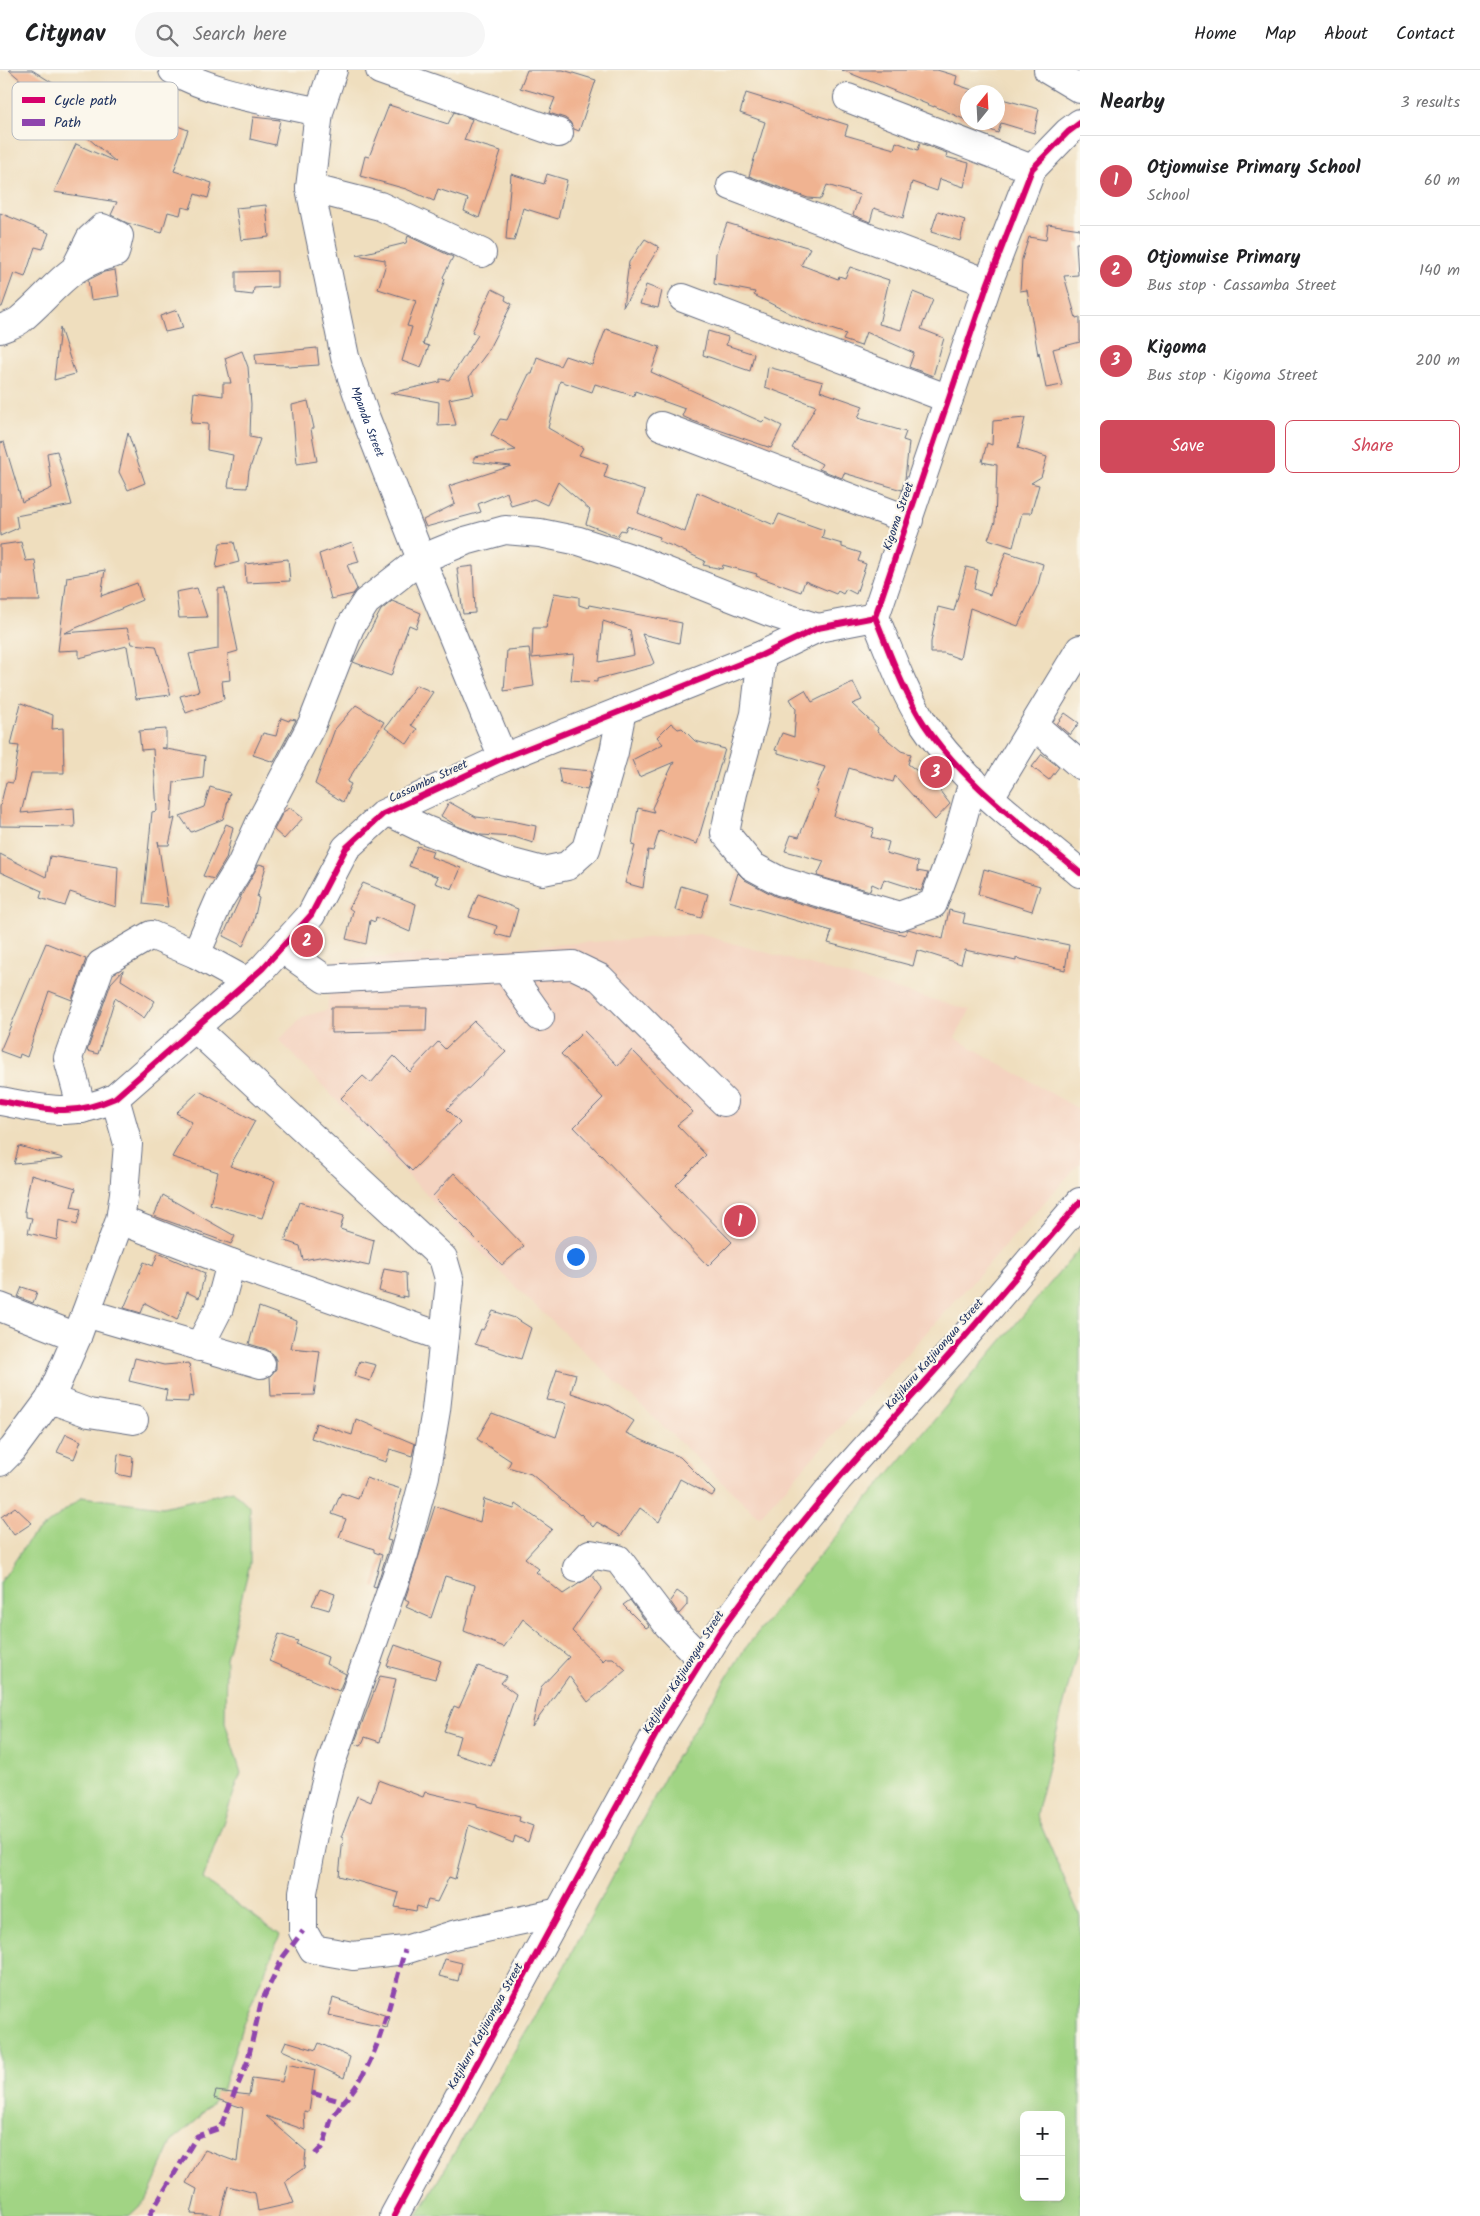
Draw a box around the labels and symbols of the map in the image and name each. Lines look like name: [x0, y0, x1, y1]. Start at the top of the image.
legend: [12, 82, 178, 140]
north arrow: [960, 85, 1005, 130]
text: Cycle path: [54, 90, 117, 112]
text: Path: [54, 112, 81, 134]
street label: Mpanda Street: [346, 384, 389, 460]
street label: Kigoma Street: [878, 479, 919, 553]
pin: 3: [920, 753, 952, 791]
street label: Cassamba Street: [385, 755, 471, 808]
pin: 2: [291, 922, 323, 960]
pin: 1: [724, 1202, 756, 1240]
your location: [563, 1244, 589, 1270]
street label: Katjikuru Katjiuongua Street: [880, 1294, 989, 1414]
street label: Katjikuru Katjiuongua Street: [638, 1607, 729, 1738]
street label: Katjikuru Katjiuongua Street: [443, 1959, 528, 2093]

